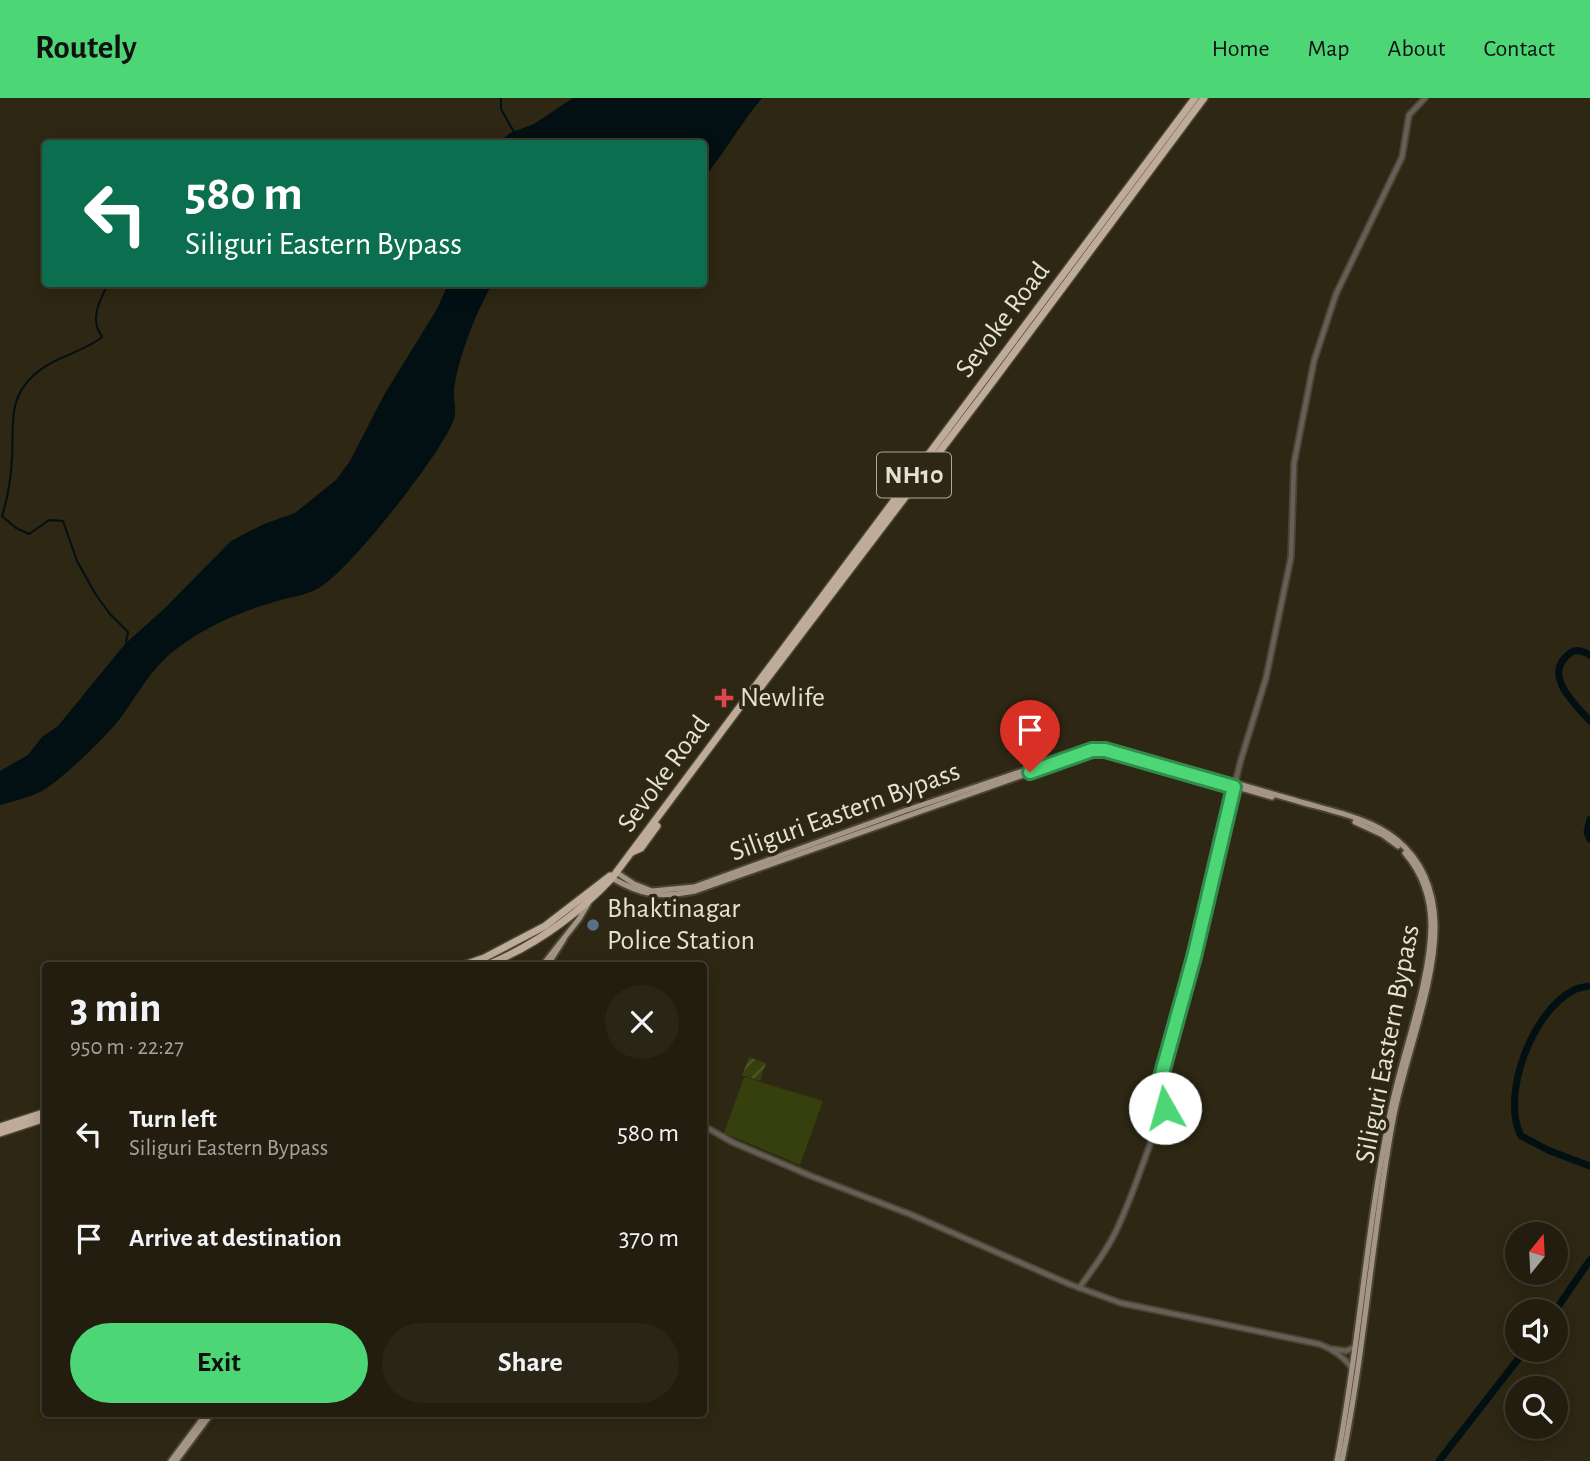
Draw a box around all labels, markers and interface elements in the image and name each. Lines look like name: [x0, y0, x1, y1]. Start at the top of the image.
text: Routely: [35, 32, 137, 65]
text: Home: [1212, 37, 1270, 61]
text: Map: [1308, 37, 1350, 61]
text: About: [1388, 37, 1445, 61]
text: Contact: [1483, 37, 1555, 61]
icon: left: [70, 168, 161, 259]
text: 580 m: [185, 170, 303, 219]
text: Siliguri Eastern Bypass: [185, 228, 462, 260]
street label: Sevoke Road: [951, 257, 1055, 383]
road number: NH10: [877, 452, 951, 498]
place label: Newlife: [740, 684, 825, 712]
marker: Newlife: [714, 688, 734, 708]
pin: [1000, 700, 1060, 772]
street label: Sevoke Road: [613, 711, 715, 837]
icon: arrive: [1011, 711, 1049, 749]
street label: Siliguri Eastern Bypass: [726, 757, 964, 867]
place label: Bhaktinagar Police Station: [607, 895, 755, 955]
marker: Bhaktinagar Police Station: [585, 917, 601, 933]
street label: Siliguri Eastern Bypass: [1351, 922, 1425, 1166]
button: close: [605, 985, 679, 1059]
text: 3 min: [70, 987, 162, 1029]
text: 950 m · 22:27: [70, 1036, 184, 1059]
position arrow: [1128, 1071, 1202, 1145]
text: Turn left: [129, 1106, 217, 1132]
icon: left: [70, 1115, 108, 1153]
text: 580 m: [617, 1120, 679, 1146]
text: Siliguri Eastern Bypass: [129, 1137, 328, 1160]
icon: arrive: [70, 1220, 108, 1258]
north arrow: [1505, 1222, 1568, 1284]
map controls: [1505, 1222, 1568, 1439]
text: Arrive at destination: [129, 1225, 342, 1251]
text: 370 m: [619, 1225, 679, 1251]
button: sound: [1505, 1299, 1568, 1362]
button: Exit: [70, 1323, 368, 1403]
button: Share: [382, 1323, 679, 1403]
button: search: [1505, 1376, 1568, 1439]

